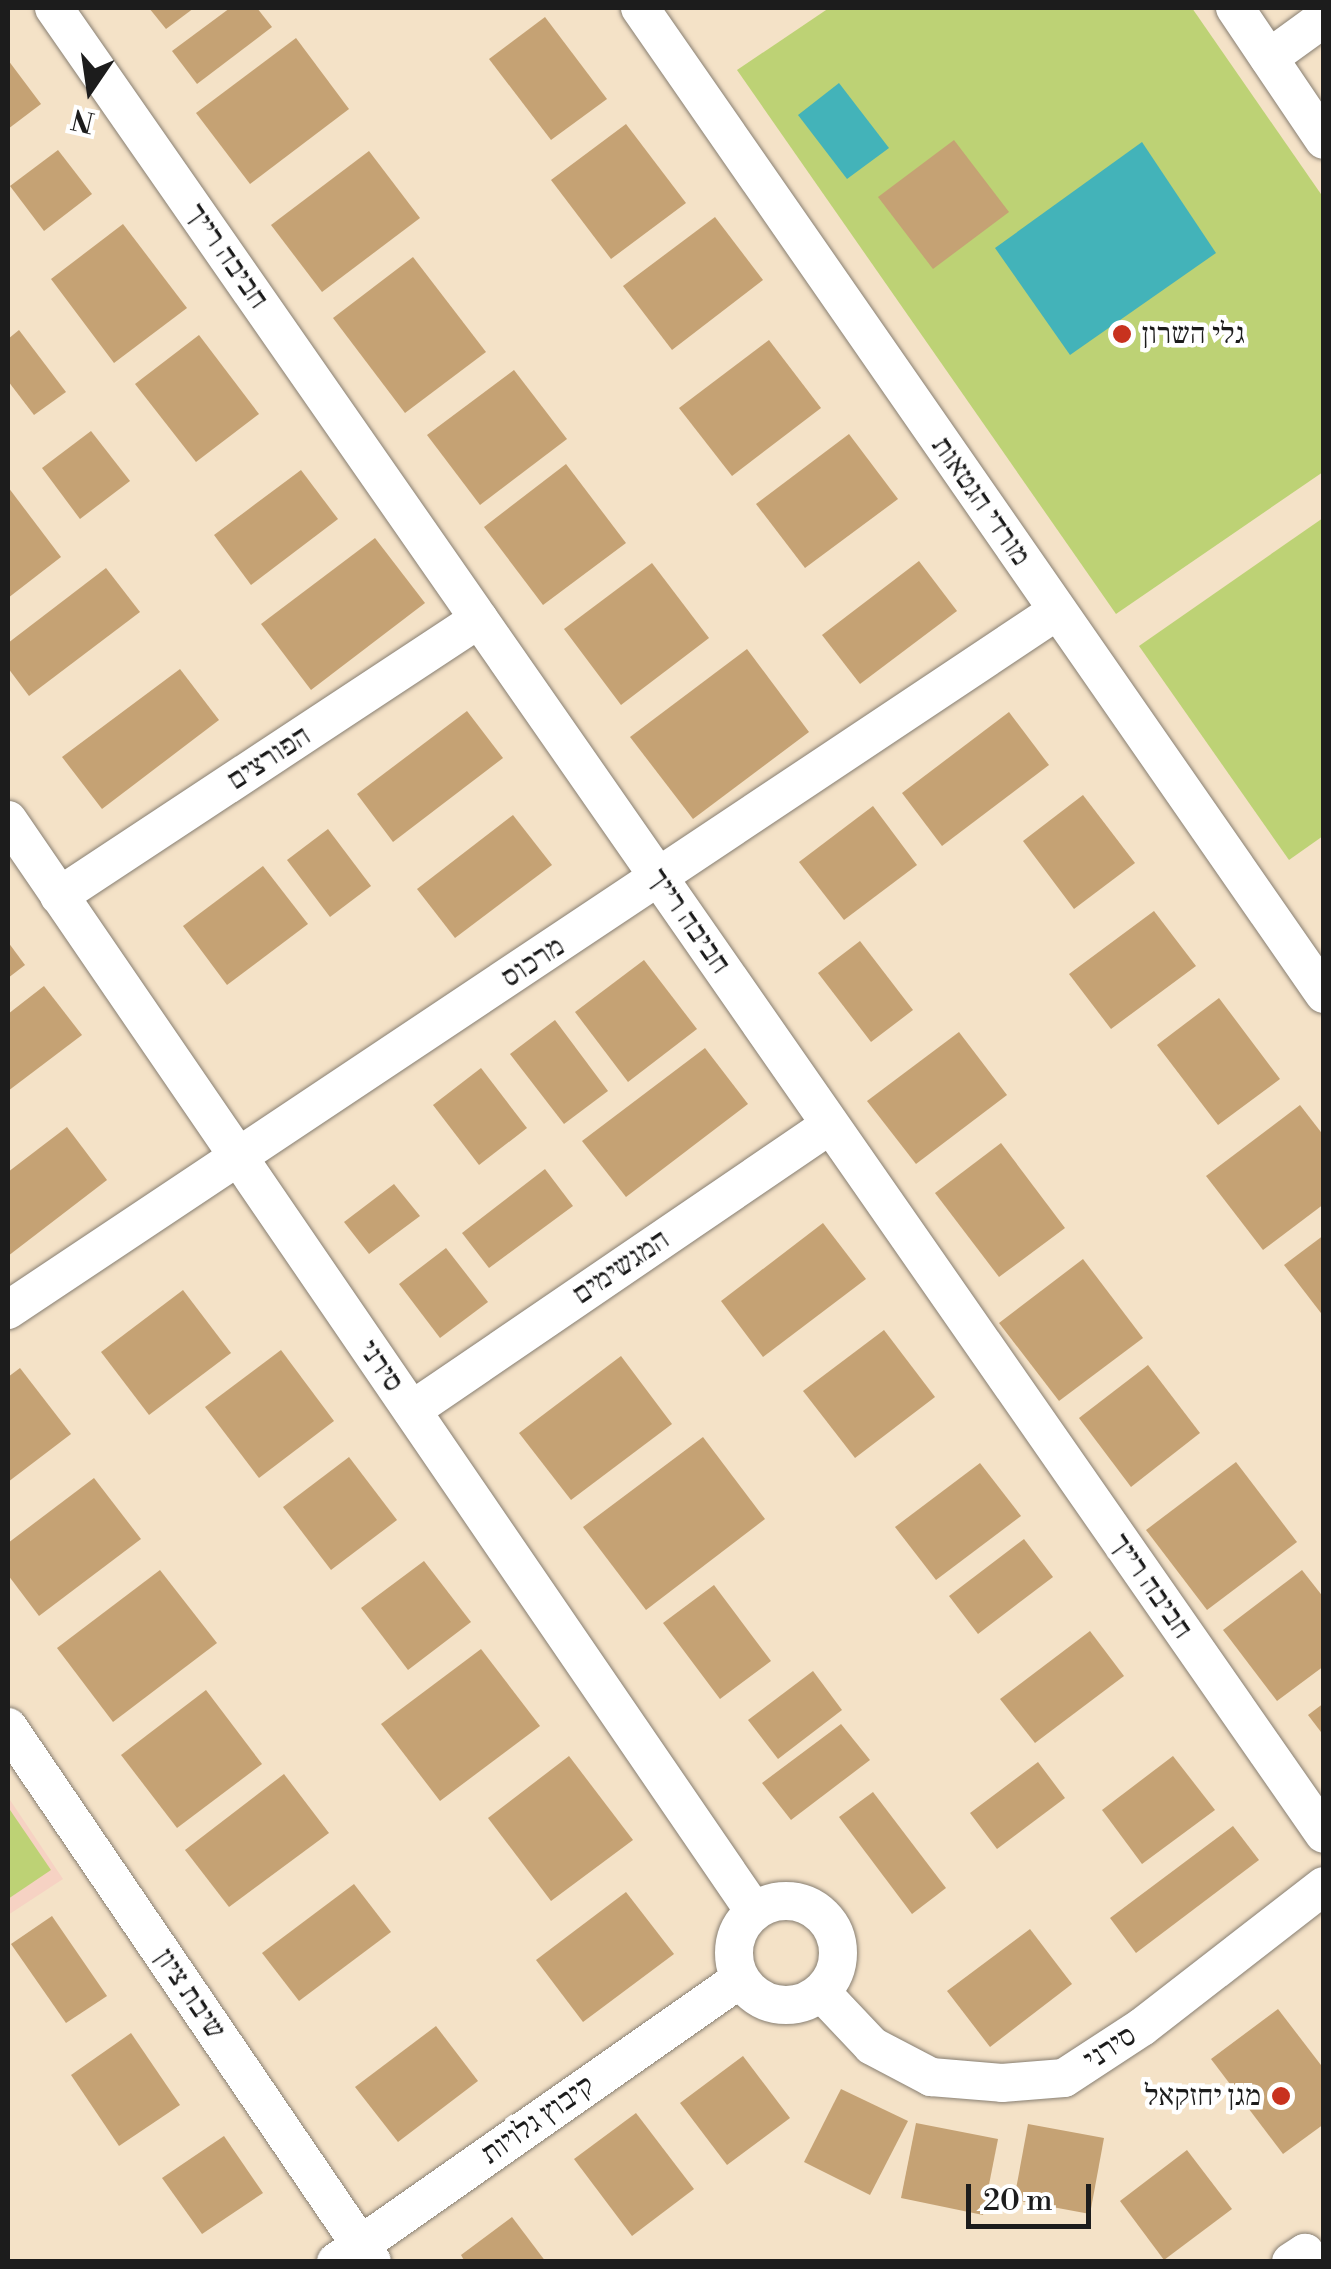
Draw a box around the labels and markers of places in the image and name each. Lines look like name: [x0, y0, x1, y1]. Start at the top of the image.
place label: גלי השרון: [1142, 316, 1245, 352]
marker: גלי השרון: [1111, 323, 1133, 345]
place label: מגן יחזקאל: [1144, 2078, 1261, 2114]
marker: מגן יחזקאל: [1270, 2085, 1292, 2107]

